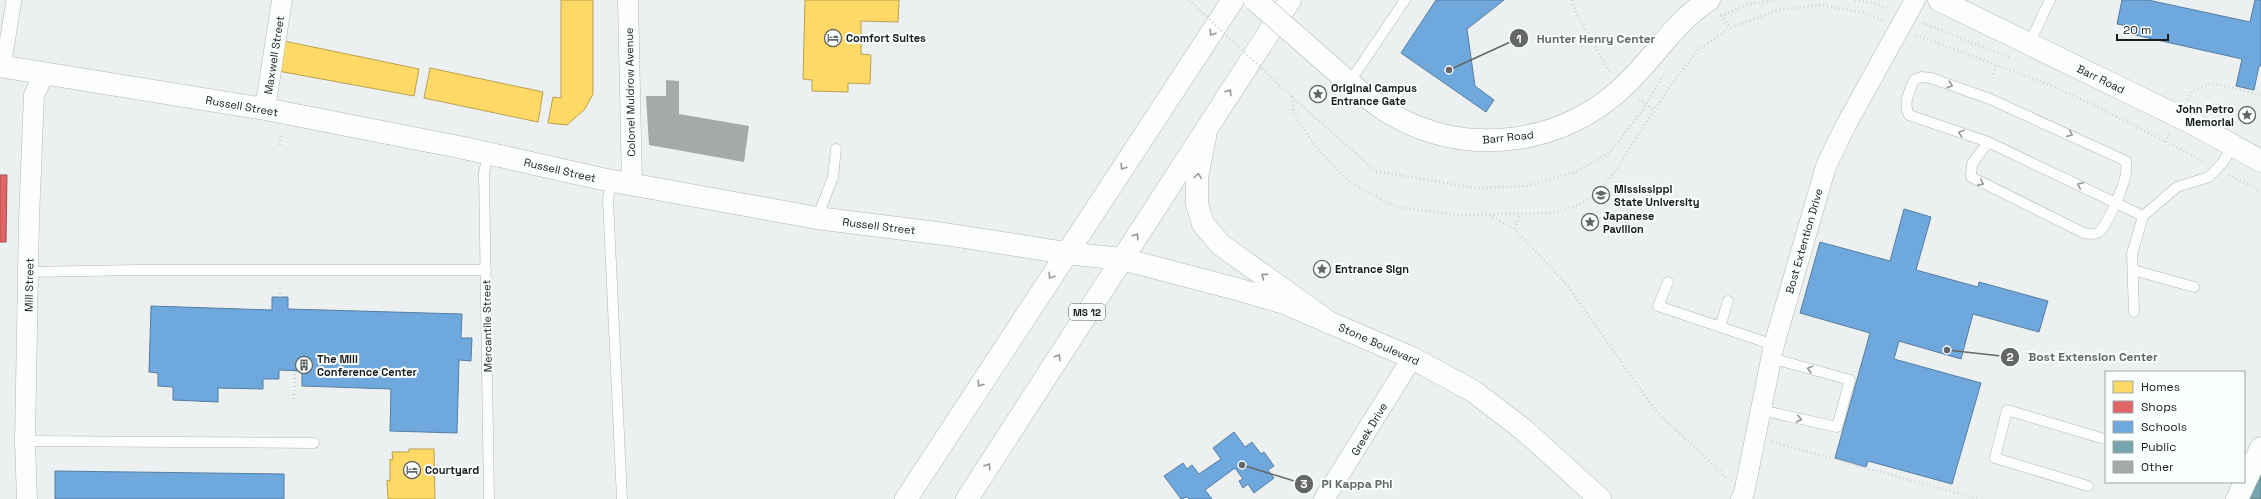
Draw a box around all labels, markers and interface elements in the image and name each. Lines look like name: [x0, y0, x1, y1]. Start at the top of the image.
street label: Maxwell Street: [261, 15, 287, 95]
scale bar: [2117, 16, 2168, 42]
text: 20 m: [2123, 22, 2151, 38]
callout: Hunter Henry Center: [1509, 26, 1663, 50]
street label: Colonel Muldrow Avenue: [622, 27, 638, 157]
hotel icon: Comfort Suites: [823, 28, 843, 48]
one-way arrow: [1210, 28, 1217, 35]
place label: Comfort Suites: [846, 31, 926, 45]
text: 1: [1516, 31, 1522, 47]
text: Hunter Henry Center: [1537, 31, 1656, 47]
street label: Barr Road: [2075, 61, 2127, 97]
one-way arrow: [1946, 80, 1953, 89]
place label: Original Campus Entrance Gate: [1331, 81, 1417, 108]
place icon: Original Campus Entrance Gate: [1308, 84, 1328, 104]
one-way arrow: [1225, 89, 1232, 96]
street label: Russell Street: [205, 93, 279, 119]
place label: John Petro Memorial: [2176, 102, 2234, 129]
place icon: John Petro Memorial: [2237, 105, 2257, 125]
street label: Barr Road: [1482, 127, 1534, 147]
one-way arrow: [1958, 129, 1965, 137]
one-way arrow: [2066, 130, 2073, 138]
street label: Russell Street: [523, 155, 597, 185]
one-way arrow: [1120, 163, 1128, 170]
one-way arrow: [1193, 173, 1202, 179]
one-way arrow: [1977, 179, 1984, 186]
place label: Mississippi State University: [1614, 182, 1700, 209]
one-way arrow: [2077, 182, 2084, 190]
school or university icon: Mississippi State University: [1591, 185, 1611, 205]
street label: Bost Extention Drive: [1782, 187, 1826, 295]
place label: Japanese Pavilion: [1603, 209, 1654, 236]
place icon: Japanese Pavilion: [1580, 212, 1600, 232]
street label: Russell Street: [842, 215, 916, 237]
one-way arrow: [1132, 233, 1139, 240]
street label: Mill Street: [22, 258, 36, 312]
place icon: Entrance Sign: [1312, 259, 1332, 279]
place label: Entrance Sign: [1335, 262, 1409, 276]
one-way arrow: [1049, 271, 1056, 278]
one-way arrow: [1261, 273, 1268, 281]
street label: Mercantile Street: [479, 279, 495, 373]
road number: MS 12: [1069, 304, 1105, 320]
street label: Stone Boulevard: [1336, 320, 1422, 368]
callout: Bost Extension Center: [2000, 345, 2165, 369]
text: 2: [2006, 349, 2014, 365]
text: Bost Extension Center: [2028, 349, 2158, 365]
place label: The Mill Conference Center: [317, 352, 417, 379]
one-way arrow: [1053, 354, 1061, 361]
building icon: The Mill Conference Center: [294, 355, 314, 375]
one-way arrow: [1807, 365, 1814, 374]
legend: [2105, 371, 2245, 483]
text: Homes: [2141, 379, 2180, 395]
one-way arrow: [978, 380, 985, 387]
text: Shops: [2141, 399, 2177, 415]
street label: Greek Drive: [1348, 400, 1390, 458]
one-way arrow: [1796, 414, 1802, 422]
text: Schools: [2141, 419, 2187, 435]
text: Public: [2141, 439, 2176, 455]
text: Other: [2141, 459, 2174, 475]
hotel icon: Courtyard: [402, 460, 422, 480]
place label: Courtyard: [425, 463, 479, 477]
one-way arrow: [983, 463, 991, 470]
callout: Pi Kappa Phi: [1294, 472, 1401, 496]
text: 3: [1300, 476, 1308, 492]
text: Pi Kappa Phi: [1321, 476, 1393, 492]

